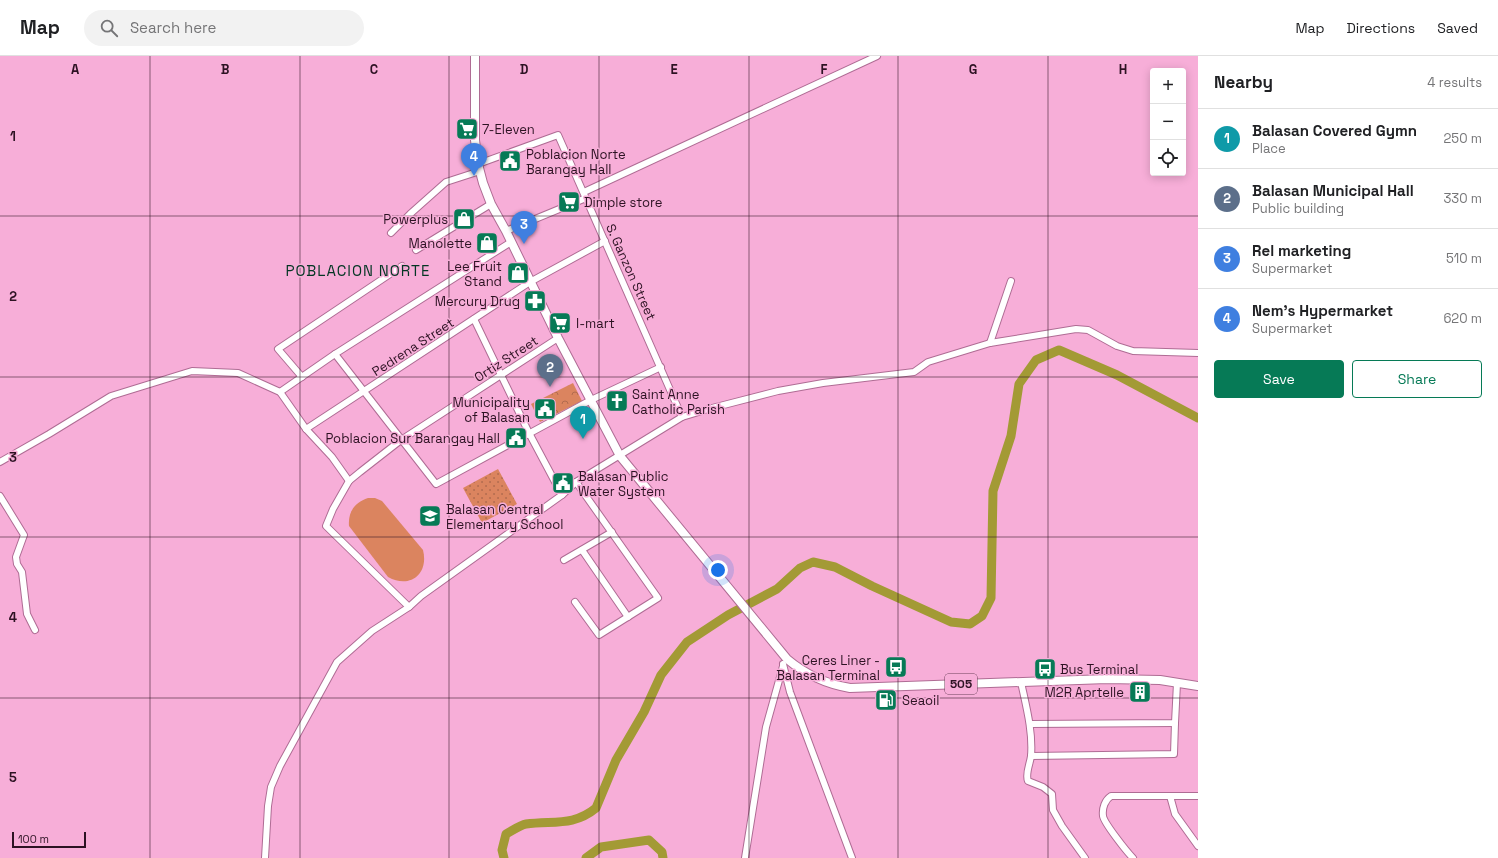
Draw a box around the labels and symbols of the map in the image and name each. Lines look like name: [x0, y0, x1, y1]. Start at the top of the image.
text: A: [71, 61, 80, 78]
text: B: [221, 61, 230, 78]
text: C: [370, 61, 378, 78]
text: D: [520, 61, 529, 78]
text: E: [670, 61, 678, 78]
text: F: [821, 61, 828, 78]
text: G: [969, 61, 977, 78]
text: H: [1119, 61, 1127, 78]
supermarket icon: 7-Eleven: [454, 116, 480, 142]
place label: 7-Eleven: [482, 121, 535, 138]
text: 1: [10, 128, 16, 145]
pin: 4: [461, 143, 487, 176]
place label: Poblacion Norte Barangay Hall: [526, 146, 626, 178]
public building icon: Poblacion Norte Barangay Hall: [497, 148, 523, 174]
supermarket icon: Dimple store: [556, 189, 582, 215]
place label: Dimple store: [584, 194, 662, 211]
shop icon: Powerplus: [451, 206, 477, 232]
place label: Powerplus: [383, 211, 448, 228]
pin: 3: [511, 211, 537, 244]
street label: S. Ganzon Street: [602, 221, 660, 323]
shop icon: Manolette: [474, 230, 500, 256]
place label: Manolette: [409, 235, 472, 252]
place label: Lee Fruit Stand: [447, 258, 502, 290]
shop icon: Lee Fruit Stand: [505, 260, 531, 286]
district label: POBLACION NORTE: [286, 261, 430, 280]
text: 2: [9, 288, 17, 305]
pharmacy icon: Mercury Drug: [522, 288, 548, 314]
place label: Mercury Drug: [435, 293, 520, 310]
supermarket icon: I-mart: [547, 310, 573, 336]
street label: Pedrena Street: [369, 314, 457, 380]
place label: I-mart: [576, 315, 615, 332]
street label: Ortiz Street: [471, 332, 541, 386]
pin: 2: [537, 354, 563, 387]
place label: Saint Anne Catholic Parish: [632, 386, 725, 418]
church icon: Saint Anne Catholic Parish: [604, 388, 630, 414]
place label: Municipality of Balasan: [453, 394, 530, 426]
public building icon: Municipality of Balasan: [532, 396, 558, 422]
pin: 1: [570, 406, 596, 439]
public building icon: Poblacion Sur Barangay Hall: [503, 425, 529, 451]
place label: Poblacion Sur Barangay Hall: [326, 430, 500, 447]
text: 3: [9, 449, 17, 466]
place label: Balasan Public Water System: [578, 468, 669, 500]
public building icon: Balasan Public Water System: [550, 470, 576, 496]
place label: Balasan Central Elementary School: [446, 501, 563, 533]
school or university icon: Balasan Central Elementary School: [417, 503, 443, 529]
your location: [708, 560, 728, 580]
text: 4: [9, 609, 17, 626]
place label: Ceres Liner - Balasan Terminal: [776, 652, 880, 684]
bus stop icon: Ceres Liner - Balasan Terminal: [883, 654, 909, 680]
bus stop icon: Bus Terminal: [1032, 656, 1058, 682]
place label: Bus Terminal: [1060, 661, 1138, 678]
road number: 505: [945, 674, 977, 694]
building icon: M2R Aprtelle: [1127, 679, 1153, 705]
place label: M2R Aprtelle: [1045, 684, 1124, 701]
fuel station icon: Seaoil: [873, 687, 899, 713]
place label: Seaoil: [902, 692, 939, 709]
text: 5: [9, 769, 17, 786]
scale bar: [12, 830, 86, 849]

